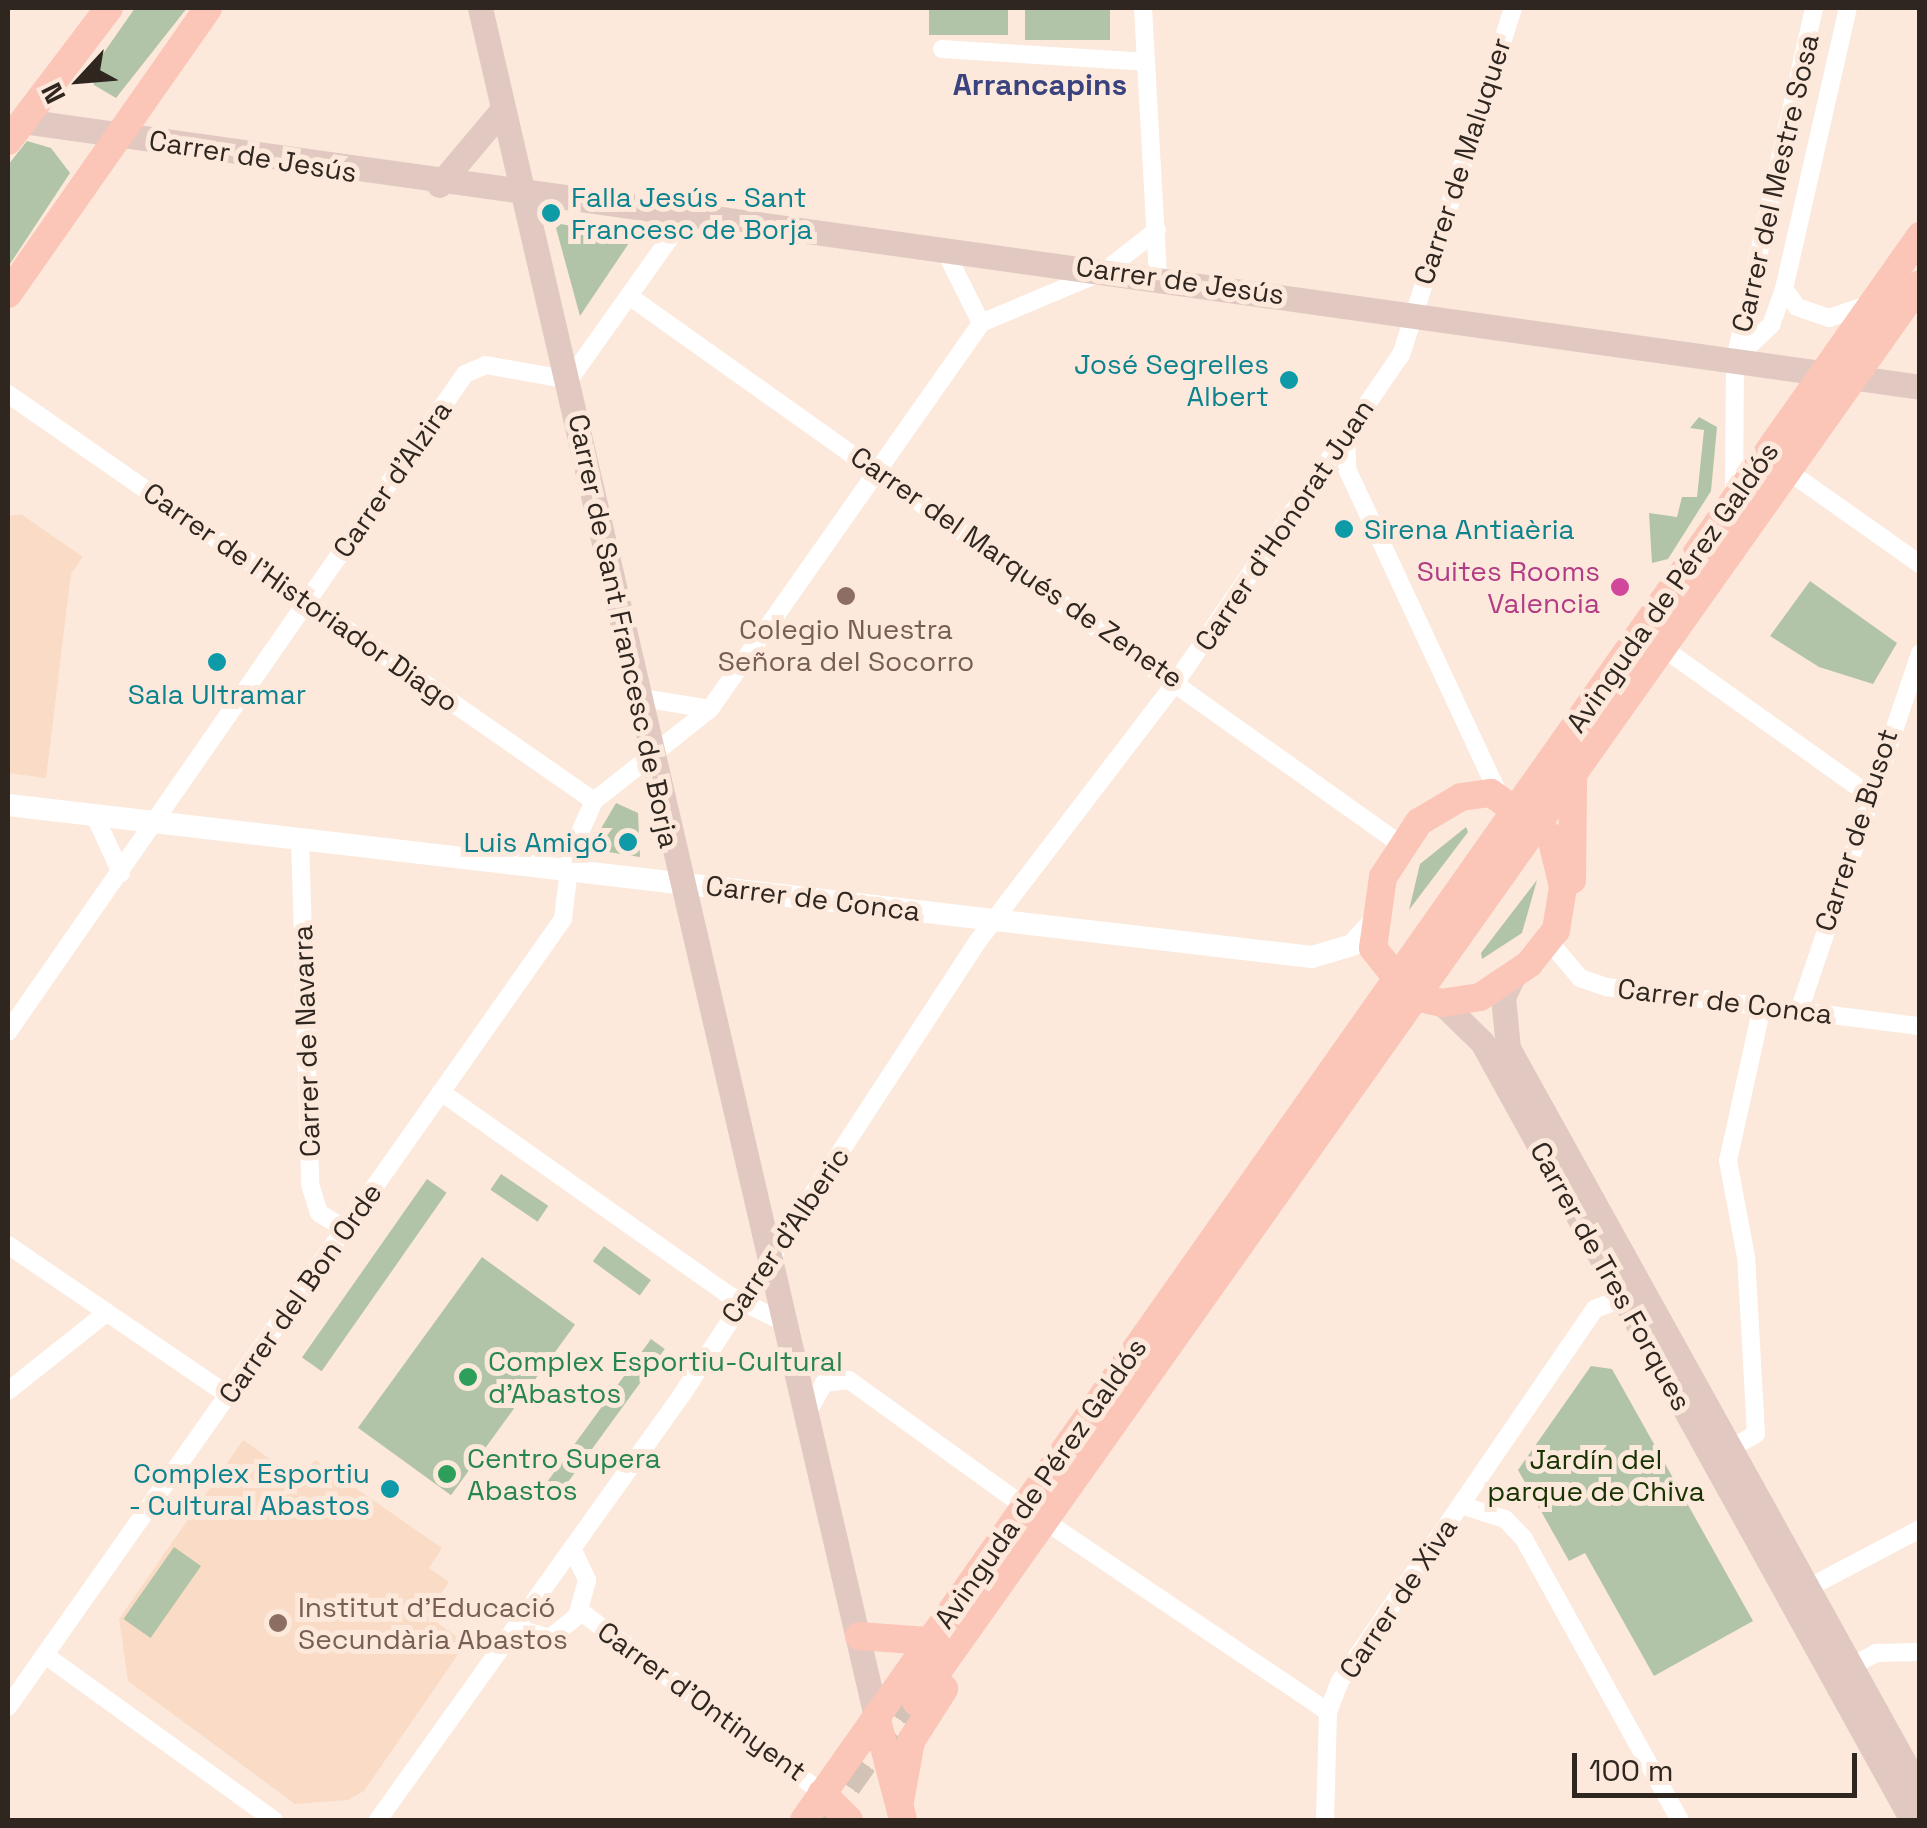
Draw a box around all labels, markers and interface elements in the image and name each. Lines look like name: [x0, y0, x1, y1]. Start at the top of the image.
north arrow: [30, 30, 130, 130]
street label: Carrer del Mestre Sosa: [1724, 31, 1826, 335]
street label: Carrer de Maluquer: [1406, 33, 1518, 289]
district label: Arrancapins: [953, 67, 1127, 103]
text: N: [33, 77, 73, 109]
street label: Carrer de Jesús: [147, 123, 359, 189]
place label: Falla Jesús - Sant Francesc de Borja: [571, 180, 813, 246]
marker: Falla Jesús - Sant Francesc de Borja: [540, 202, 562, 224]
street label: Carrer de Jesús: [1074, 249, 1286, 311]
place label: José Segrelles Albert: [1074, 347, 1269, 413]
marker: José Segrelles Albert: [1278, 369, 1300, 391]
street label: Carrer d'Honorat Juan: [1187, 393, 1381, 657]
street label: Carrer d'Alzira: [326, 394, 458, 564]
street label: Carrer de Sant Francesc de Borja: [562, 411, 686, 851]
street label: Avinguda de Pérez Galdós: [1559, 435, 1785, 739]
street label: Carrer del Marqués de Zenete: [844, 439, 1190, 695]
street label: Carrer de l'Historiador Diago: [137, 475, 465, 719]
place label: Sirena Antiaèria: [1364, 512, 1575, 546]
marker: Sirena Antiaèria: [1333, 518, 1355, 540]
place label: Suites Rooms Valencia: [1417, 554, 1600, 620]
marker: Suites Rooms Valencia: [1609, 576, 1631, 598]
marker: Colegio Nuestra Señora del Socorro: [835, 585, 857, 607]
place label: Colegio Nuestra Señora del Socorro: [718, 612, 974, 678]
marker: Sala Ultramar: [206, 651, 228, 673]
place label: Sala Ultramar: [128, 677, 306, 711]
street label: Carrer de Busot: [1807, 725, 1905, 935]
place label: Luis Amigó: [463, 825, 608, 859]
marker: Luis Amigó: [617, 831, 639, 853]
street label: Carrer de Conca: [704, 868, 922, 928]
street label: Carrer de Navarra: [285, 924, 327, 1158]
street label: Carrer de Conca: [1616, 971, 1834, 1031]
street label: Carrer de Tres Forques: [1523, 1136, 1699, 1416]
street label: Carrer d'Alberic: [714, 1141, 856, 1329]
street label: Carrer del Bon Orde: [211, 1176, 389, 1410]
street label: Avinguda de Pérez Galdós: [927, 1331, 1153, 1635]
place label: Complex Esportiu-Cultural d'Abastos: [488, 1344, 843, 1410]
marker: Complex Esportiu-Cultural d'Abastos: [457, 1366, 479, 1388]
place label: Centro Supera Abastos: [467, 1441, 661, 1507]
park label: Jardín del parque de Chiva: [1487, 1442, 1705, 1508]
place label: Complex Esportiu - Cultural Abastos: [127, 1456, 370, 1522]
marker: Centro Supera Abastos: [436, 1463, 458, 1485]
marker: Complex Esportiu - Cultural Abastos: [379, 1478, 401, 1500]
street label: Carrer de Xiva: [1332, 1511, 1464, 1685]
place label: Institut d'Educació Secundària Abastos: [298, 1590, 568, 1656]
marker: Institut d'Educació Secundària Abastos: [267, 1612, 289, 1634]
street label: Carrer d'Ontinyent: [591, 1614, 813, 1788]
scale bar: [1577, 1733, 1862, 1795]
text: 100 m: [1589, 1751, 1674, 1790]

